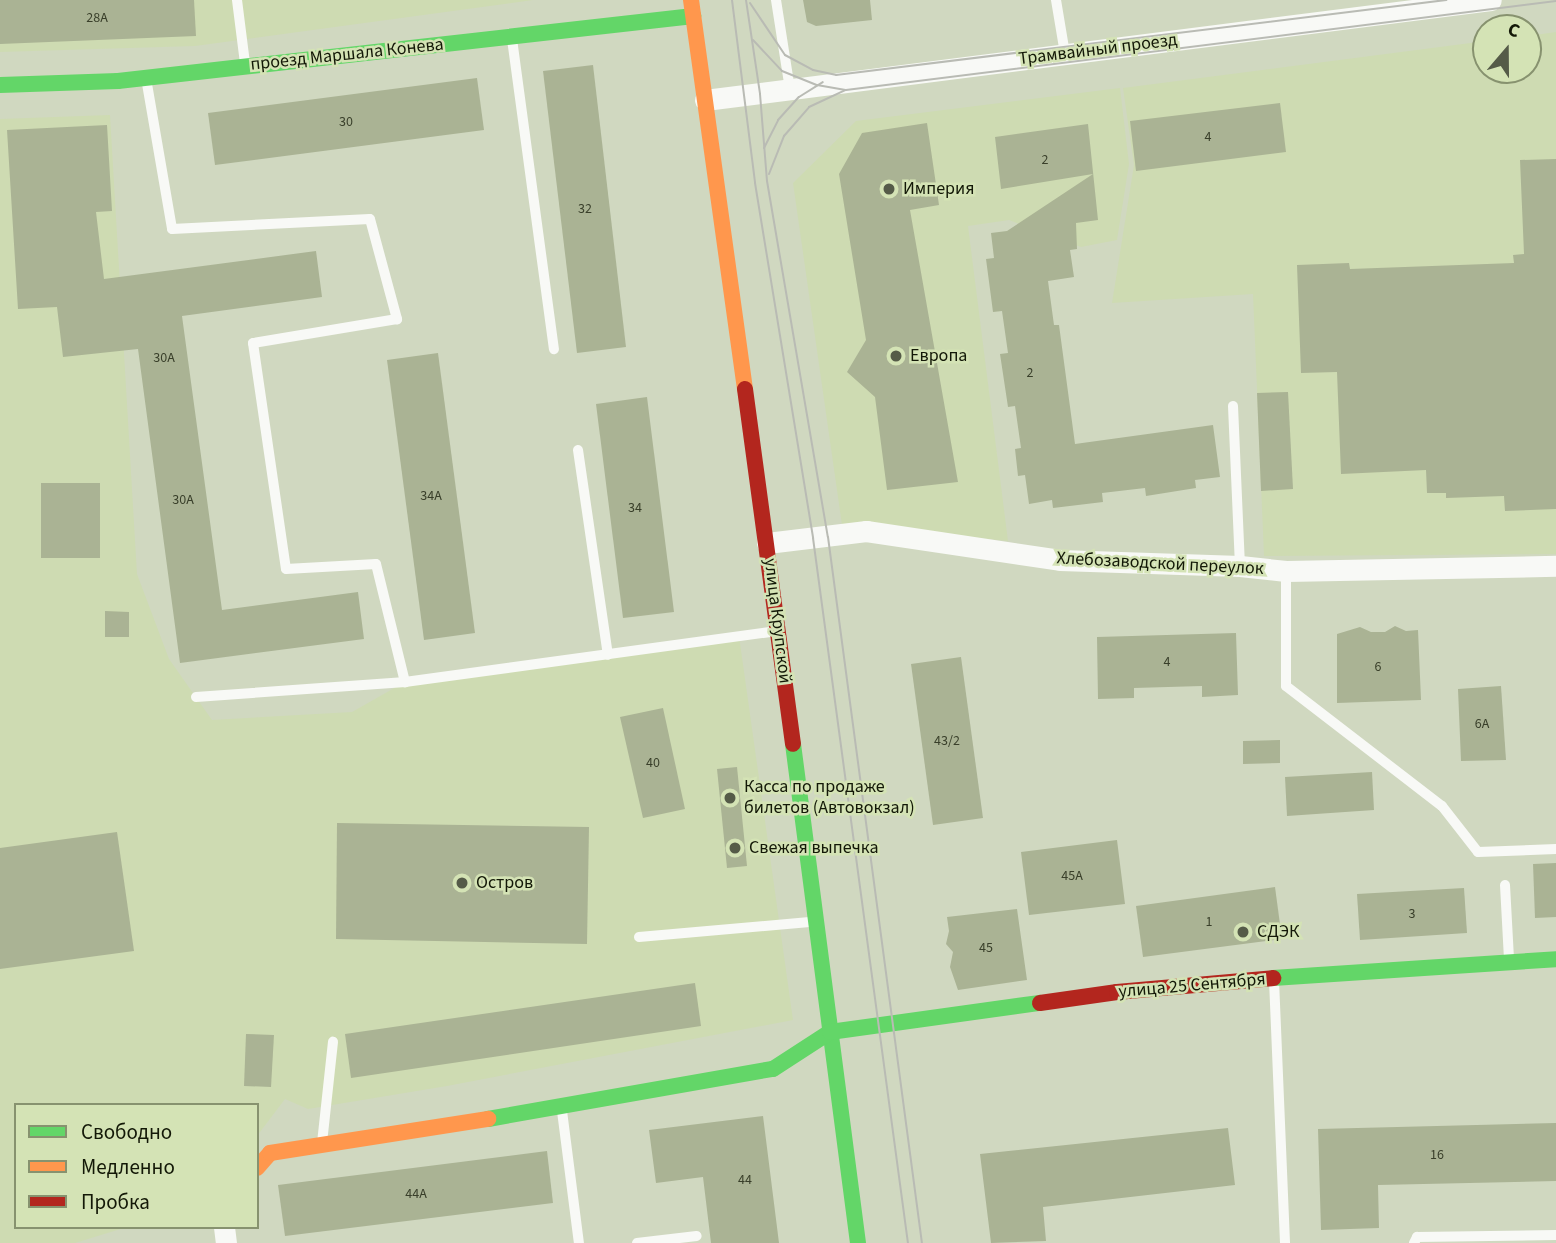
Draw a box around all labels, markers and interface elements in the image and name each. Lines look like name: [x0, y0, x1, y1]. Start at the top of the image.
house number: 28А: [86, 10, 108, 26]
north arrow: [1472, 14, 1542, 84]
text: С: [1504, 16, 1523, 45]
street label: Трамвайный проезд: [1017, 30, 1179, 70]
street label: проезд Маршала Конева: [249, 34, 445, 76]
house number: 30: [339, 114, 353, 130]
house number: 4: [1205, 129, 1211, 145]
house number: 2: [1042, 152, 1048, 168]
place label: Империя: [903, 178, 975, 200]
marker: Империя: [881, 181, 897, 197]
house number: 32: [578, 201, 592, 217]
place label: Европа: [910, 345, 967, 367]
marker: Европа: [888, 348, 904, 364]
house number: 30А: [153, 350, 175, 366]
house number: 2: [1027, 365, 1033, 381]
house number: 34А: [420, 488, 442, 504]
house number: 30А: [172, 492, 194, 508]
house number: 34: [628, 500, 642, 516]
street label: Хлебозаводской переулок: [1056, 548, 1264, 580]
street label: улица Крупской: [759, 557, 795, 685]
house number: 4: [1164, 654, 1170, 670]
house number: 6: [1375, 659, 1381, 675]
house number: 6А: [1475, 716, 1489, 732]
house number: 43/2: [934, 733, 960, 749]
house number: 40: [646, 755, 660, 771]
place label: Касса по продаже билетов (Автовокзал): [744, 777, 915, 820]
marker: Касса по продаже билетов (Автовокзал): [722, 790, 738, 806]
place label: Свежая выпечка: [749, 837, 879, 859]
marker: Свежая выпечка: [727, 840, 743, 856]
house number: 45А: [1061, 868, 1083, 884]
place label: Остров: [476, 872, 533, 894]
marker: Остров: [454, 875, 470, 891]
house number: 3: [1409, 906, 1415, 922]
house number: 1: [1206, 914, 1212, 930]
place label: СДЭК: [1257, 921, 1299, 943]
marker: СДЭК: [1235, 924, 1251, 940]
house number: 45: [979, 940, 993, 956]
street label: улица 25 Сентября: [1118, 969, 1266, 1003]
legend: [14, 1103, 259, 1229]
text: Свободно: [81, 1117, 172, 1147]
house number: 16: [1430, 1147, 1444, 1163]
text: Медленно: [81, 1152, 175, 1182]
house number: 44: [738, 1172, 752, 1188]
house number: 44А: [405, 1186, 427, 1202]
text: Пробка: [81, 1187, 150, 1217]

